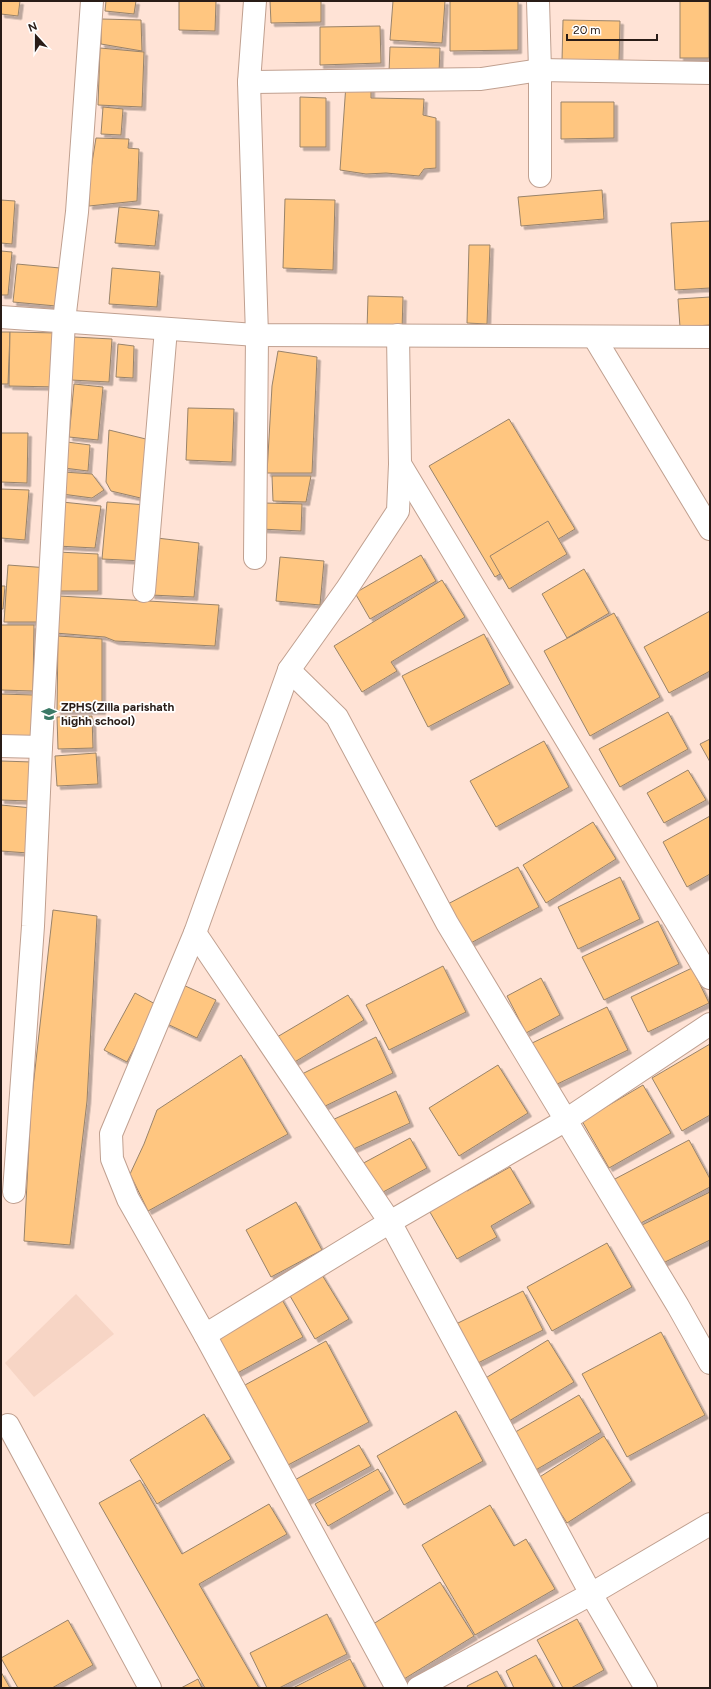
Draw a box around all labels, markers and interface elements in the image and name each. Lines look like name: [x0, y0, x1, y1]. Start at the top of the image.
north arrow: [16, 16, 56, 56]
scale bar: [567, 16, 657, 42]
text: N: [26, 20, 39, 35]
text: 20 m: [573, 23, 601, 37]
place label: ZPHS(Zilla parishath highh school): [61, 700, 175, 728]
school or university icon: ZPHS(Zilla parishath highh school): [40, 705, 58, 723]

